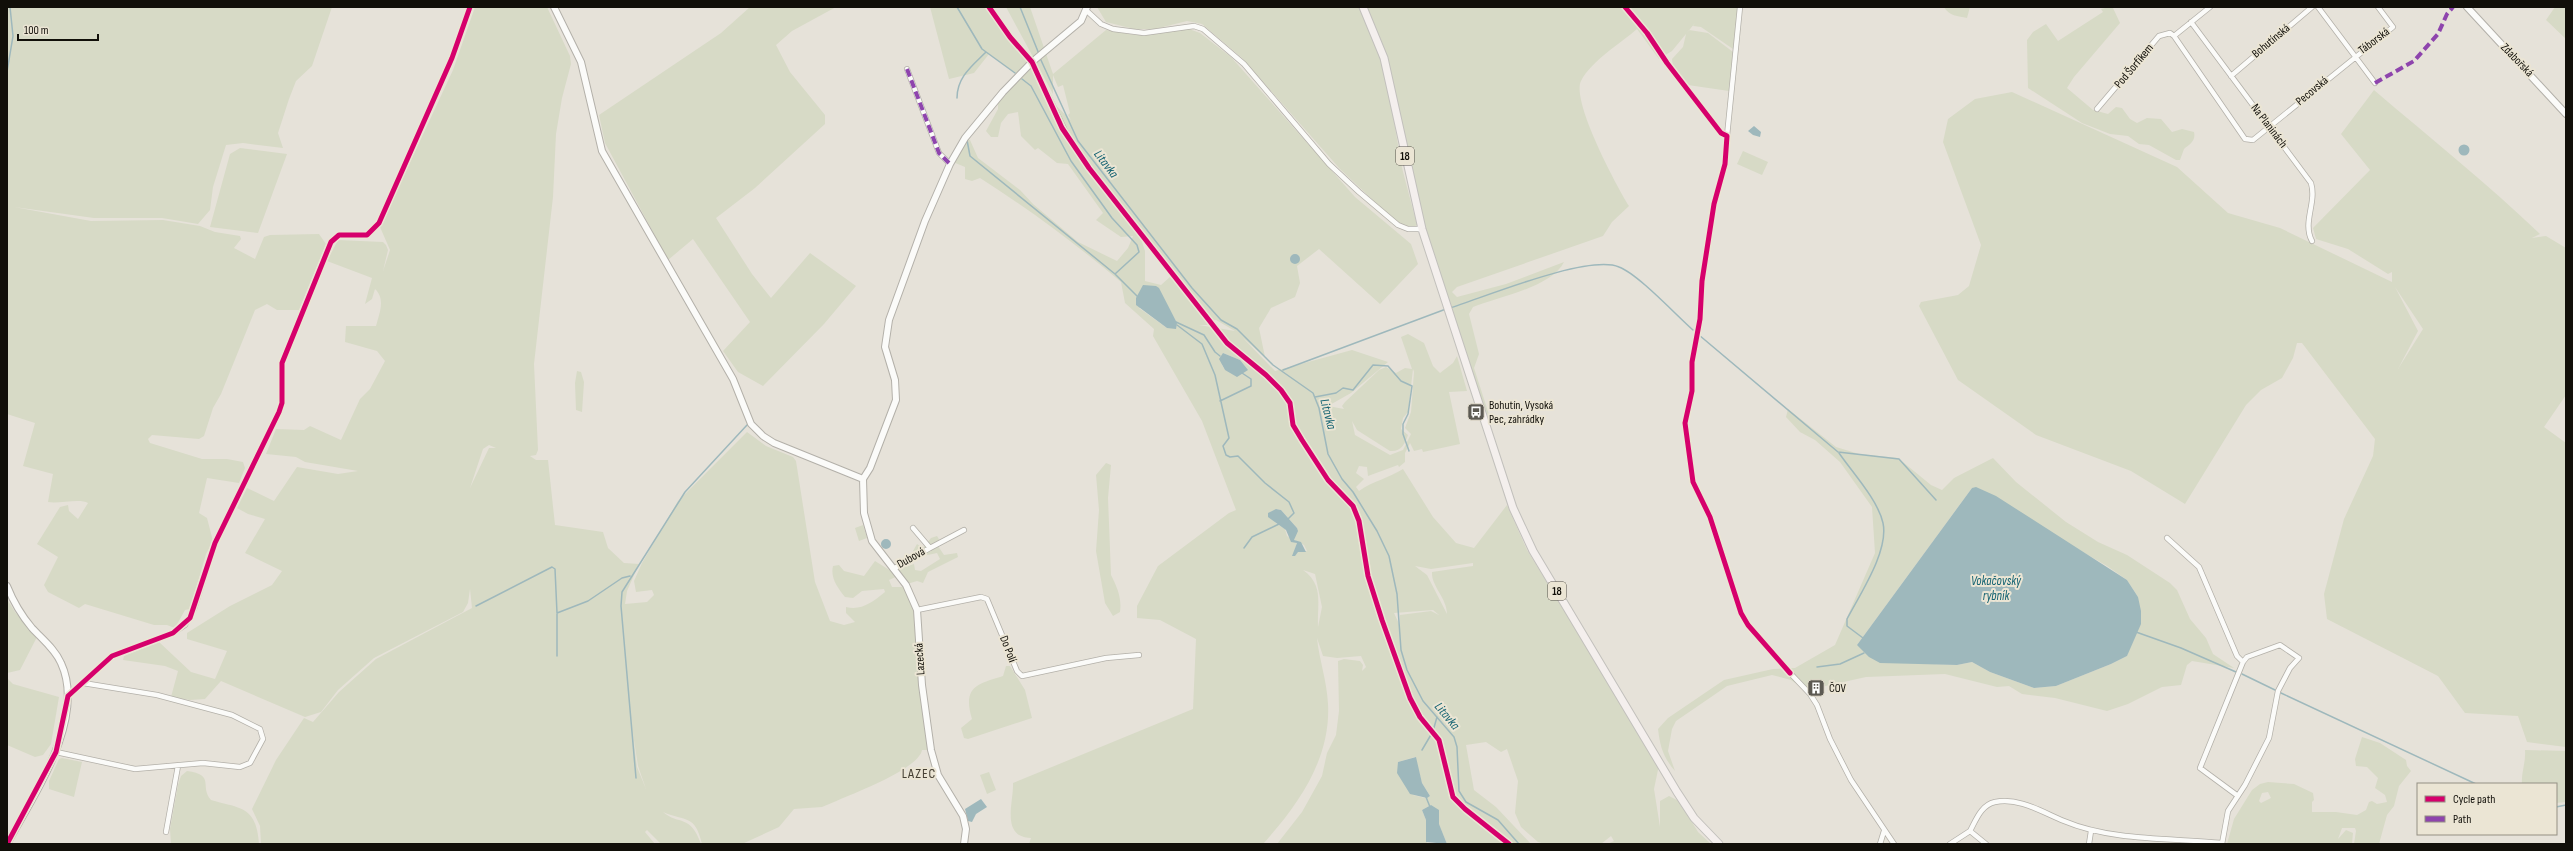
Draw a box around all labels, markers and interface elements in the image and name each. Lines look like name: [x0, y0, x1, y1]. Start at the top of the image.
scale bar: [18, 16, 98, 42]
street label: Bohutínská: [2249, 21, 2293, 61]
text: 100 m: [24, 23, 49, 38]
street label: Táborská: [2355, 24, 2393, 58]
street label: Zdabořská: [2497, 40, 2537, 80]
street label: Pod Šorfíkem: [2111, 41, 2157, 91]
street label: Pecovská: [2293, 73, 2332, 109]
street label: Na Planinách: [2247, 101, 2291, 151]
water label: Litavka: [1090, 147, 1122, 182]
road number: 18: [1396, 147, 1414, 165]
water label: Litavka: [1316, 397, 1340, 432]
place label: Bohutín, Vysoká Pec, zahrádky: [1489, 398, 1554, 427]
bus stop icon: Bohutín, Vysoká Pec, zahrádky: [1466, 402, 1486, 422]
street label: Dubová: [894, 544, 928, 572]
water label: Vokačovský rybník: [1971, 573, 2022, 604]
road number: 18: [1548, 582, 1566, 600]
street label: Do Polí: [996, 634, 1020, 665]
street label: Lazecká: [911, 642, 929, 675]
building icon: ČOV: [1806, 678, 1826, 698]
place label: ČOV: [1829, 681, 1847, 696]
water label: Litavka: [1431, 699, 1464, 734]
district label: LAZEC: [902, 765, 936, 782]
legend: [2417, 783, 2557, 835]
text: Cycle path: [2453, 792, 2495, 807]
text: Path: [2453, 812, 2471, 827]

